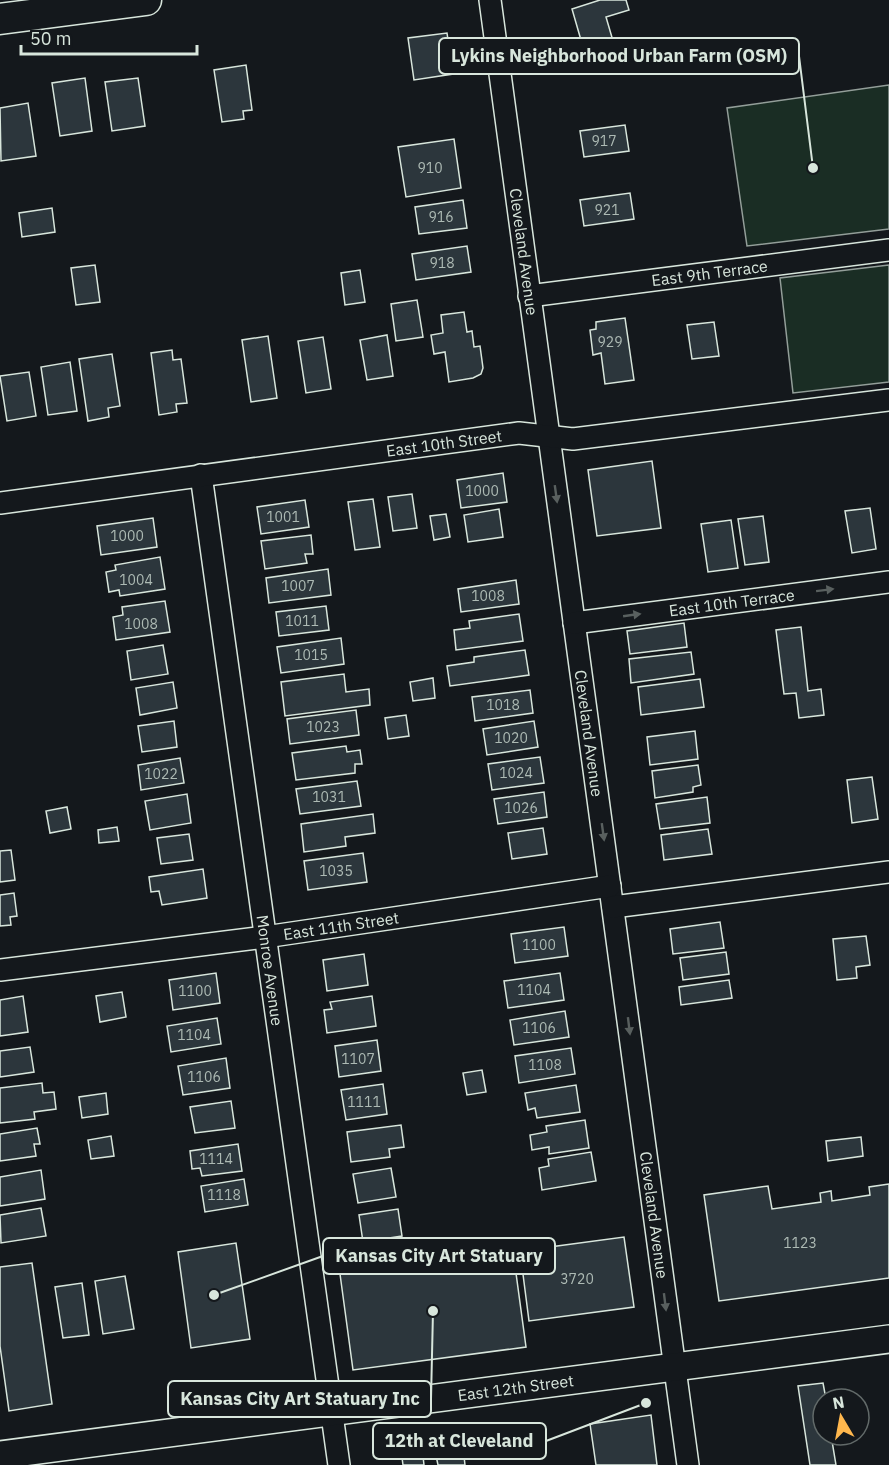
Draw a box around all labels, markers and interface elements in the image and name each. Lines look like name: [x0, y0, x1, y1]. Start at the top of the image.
scale bar: [21, 18, 196, 56]
text: 50 m: [30, 27, 72, 50]
callout: Lykins Neighborhood Urban Farm (OSM): [439, 38, 799, 74]
text: Lykins Neighborhood Urban Farm (OSM): [451, 44, 787, 67]
house number: 917: [591, 132, 617, 150]
house number: 910: [417, 159, 443, 177]
street label: Cleveland Avenue: [506, 187, 543, 317]
house number: 921: [594, 201, 620, 219]
house number: 916: [428, 208, 454, 226]
house number: 918: [429, 254, 455, 272]
street label: East 9th Terrace: [650, 256, 769, 290]
house number: 929: [597, 333, 623, 351]
street label: East 10th Street: [385, 425, 503, 461]
house number: 1000: [465, 482, 499, 500]
one-way arrow: [551, 484, 560, 503]
house number: 1001: [266, 508, 300, 526]
house number: 1000: [110, 527, 144, 545]
house number: 1004: [119, 571, 153, 589]
house number: 1007: [281, 577, 315, 595]
street label: East 10th Terrace: [668, 584, 796, 621]
one-way arrow: [816, 585, 835, 595]
house number: 1008: [471, 587, 505, 605]
one-way arrow: [622, 610, 641, 620]
house number: 1011: [285, 612, 319, 630]
house number: 1008: [124, 615, 158, 633]
house number: 1015: [294, 646, 328, 664]
street label: Cleveland Avenue: [571, 669, 608, 798]
house number: 1018: [486, 696, 520, 714]
house number: 1023: [306, 718, 340, 736]
house number: 1020: [494, 729, 528, 747]
house number: 1024: [499, 764, 533, 782]
house number: 1022: [144, 765, 178, 783]
house number: 1031: [312, 788, 346, 806]
house number: 1026: [504, 799, 538, 817]
one-way arrow: [598, 823, 607, 842]
house number: 1035: [319, 862, 353, 880]
street label: East 11th Street: [282, 907, 400, 944]
street label: Monroe Avenue: [252, 913, 288, 1027]
house number: 1100: [522, 936, 556, 954]
house number: 1104: [517, 981, 551, 999]
house number: 1100: [178, 982, 212, 1000]
one-way arrow: [624, 1016, 633, 1035]
house number: 1106: [522, 1019, 556, 1037]
house number: 1104: [177, 1026, 211, 1044]
house number: 1107: [341, 1050, 375, 1068]
house number: 1108: [528, 1056, 562, 1074]
house number: 1106: [187, 1068, 221, 1086]
house number: 1111: [347, 1093, 381, 1111]
house number: 1114: [199, 1150, 233, 1168]
street label: Cleveland Avenue: [636, 1150, 673, 1280]
house number: 1118: [207, 1186, 241, 1204]
house number: 1123: [783, 1234, 817, 1252]
callout: Kansas City Art Statuary: [323, 1238, 555, 1274]
text: Kansas City Art Statuary: [335, 1244, 543, 1267]
house number: 3720: [560, 1270, 594, 1288]
one-way arrow: [660, 1293, 669, 1312]
street label: East 12th Street: [457, 1370, 575, 1405]
callout: Kansas City Art Statuary Inc: [168, 1381, 431, 1417]
text: Kansas City Art Statuary Inc: [180, 1387, 420, 1410]
north arrow: [811, 1387, 871, 1447]
text: N: [831, 1391, 846, 1413]
callout: 12th at Cleveland: [373, 1423, 546, 1459]
text: 12th at Cleveland: [385, 1429, 533, 1452]

